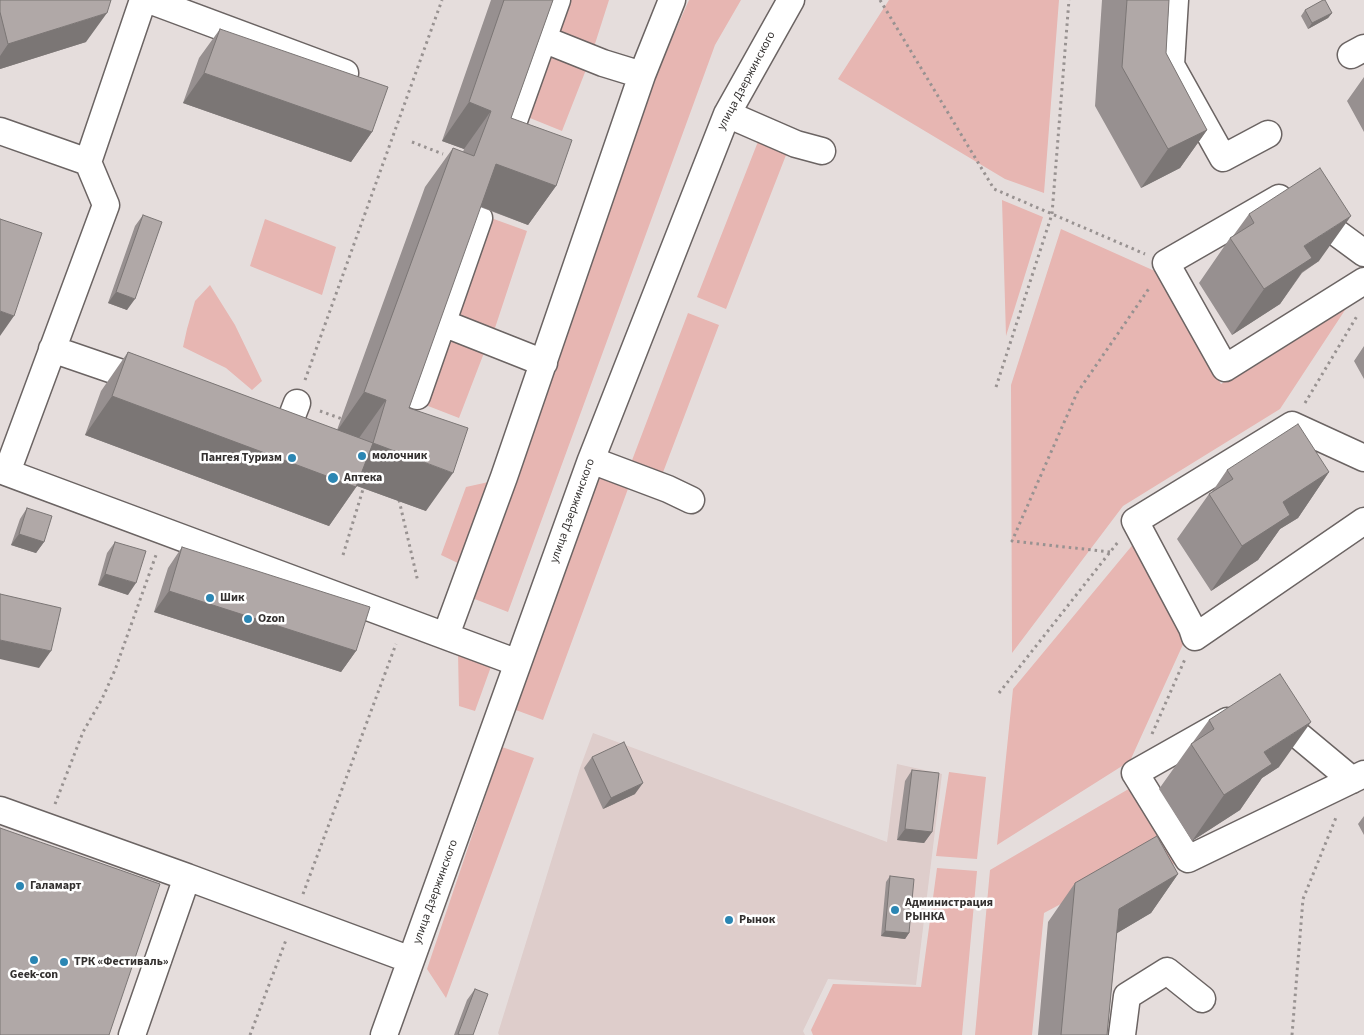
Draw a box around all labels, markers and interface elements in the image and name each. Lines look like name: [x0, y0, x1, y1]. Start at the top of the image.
street label: улица Дзержинского: [715, 29, 779, 133]
place label: молочник: [372, 449, 427, 463]
marker: молочник: [356, 450, 368, 462]
place label: Пангея Туризм: [201, 451, 282, 465]
marker: Пангея Туризм: [286, 452, 298, 464]
street label: улица Дзержинского: [547, 457, 599, 565]
marker: Аптека: [326, 471, 340, 485]
place label: Аптека: [344, 471, 382, 485]
place label: Шик: [220, 591, 245, 605]
marker: Шик: [204, 592, 216, 604]
place label: Ozon: [258, 612, 285, 626]
marker: Ozon: [242, 613, 254, 625]
street label: улица Дзержинского: [410, 838, 462, 946]
place label: Галамарт: [30, 879, 81, 893]
marker: Галамарт: [14, 880, 26, 892]
place label: Администрация РЫНКА: [905, 896, 993, 924]
marker: Администрация РЫНКА: [889, 904, 901, 916]
place label: Рынок: [739, 913, 775, 927]
marker: Рынок: [723, 914, 735, 926]
marker: Geek-con: [28, 954, 40, 966]
place label: ТРК «Фестиваль»: [74, 955, 169, 969]
marker: ТРК «Фестиваль»: [58, 956, 70, 968]
place label: Geek-con: [10, 968, 58, 982]

